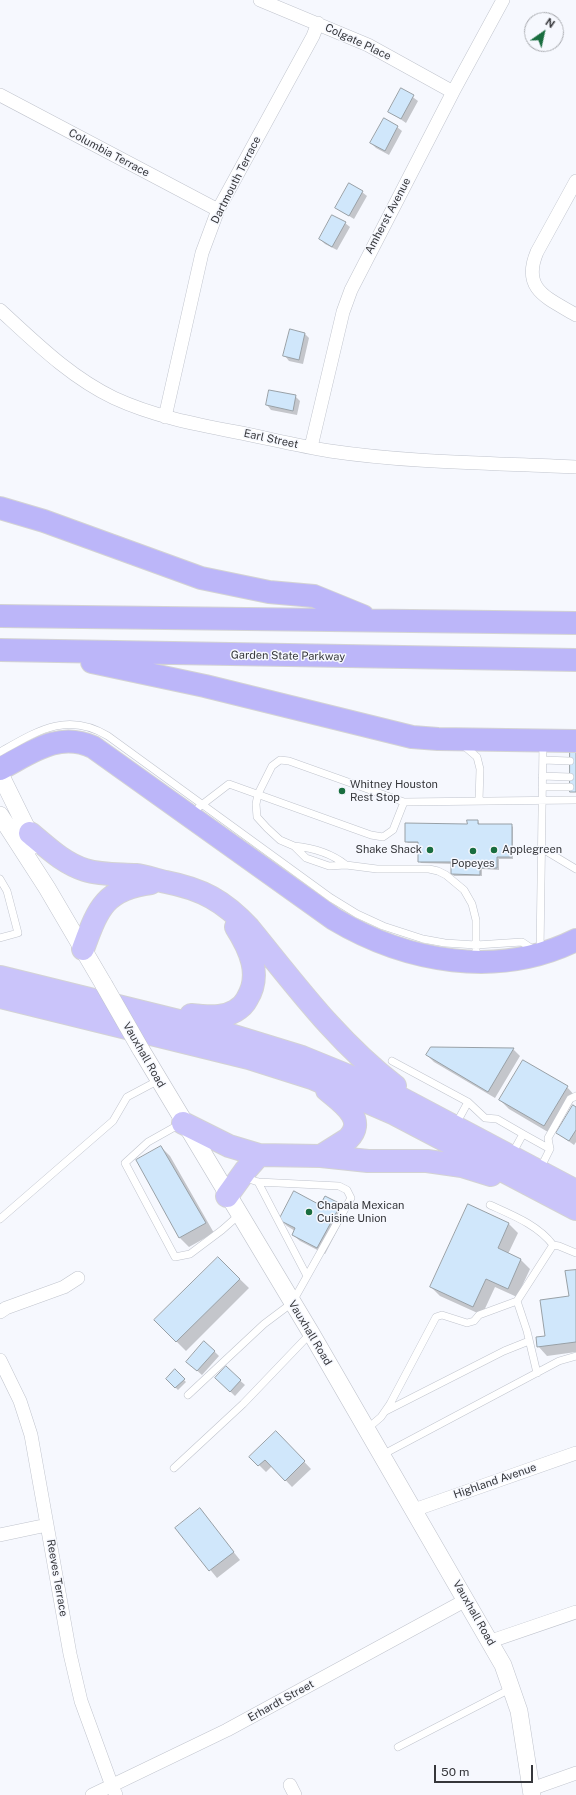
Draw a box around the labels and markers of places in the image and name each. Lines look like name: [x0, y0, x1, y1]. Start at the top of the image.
place label: Whitney Houston Rest Stop: [350, 778, 438, 804]
marker: Whitney Houston Rest Stop: [337, 786, 347, 796]
place label: Shake Shack: [356, 843, 422, 857]
place label: Applegreen: [502, 843, 562, 857]
marker: Shake Shack: [425, 845, 435, 855]
marker: Applegreen: [489, 845, 499, 855]
marker: Popeyes: [468, 846, 478, 856]
place label: Popeyes: [451, 857, 495, 871]
place label: Chapala Mexican Cuisine Union: [317, 1199, 404, 1225]
marker: Chapala Mexican Cuisine Union: [304, 1207, 314, 1217]

